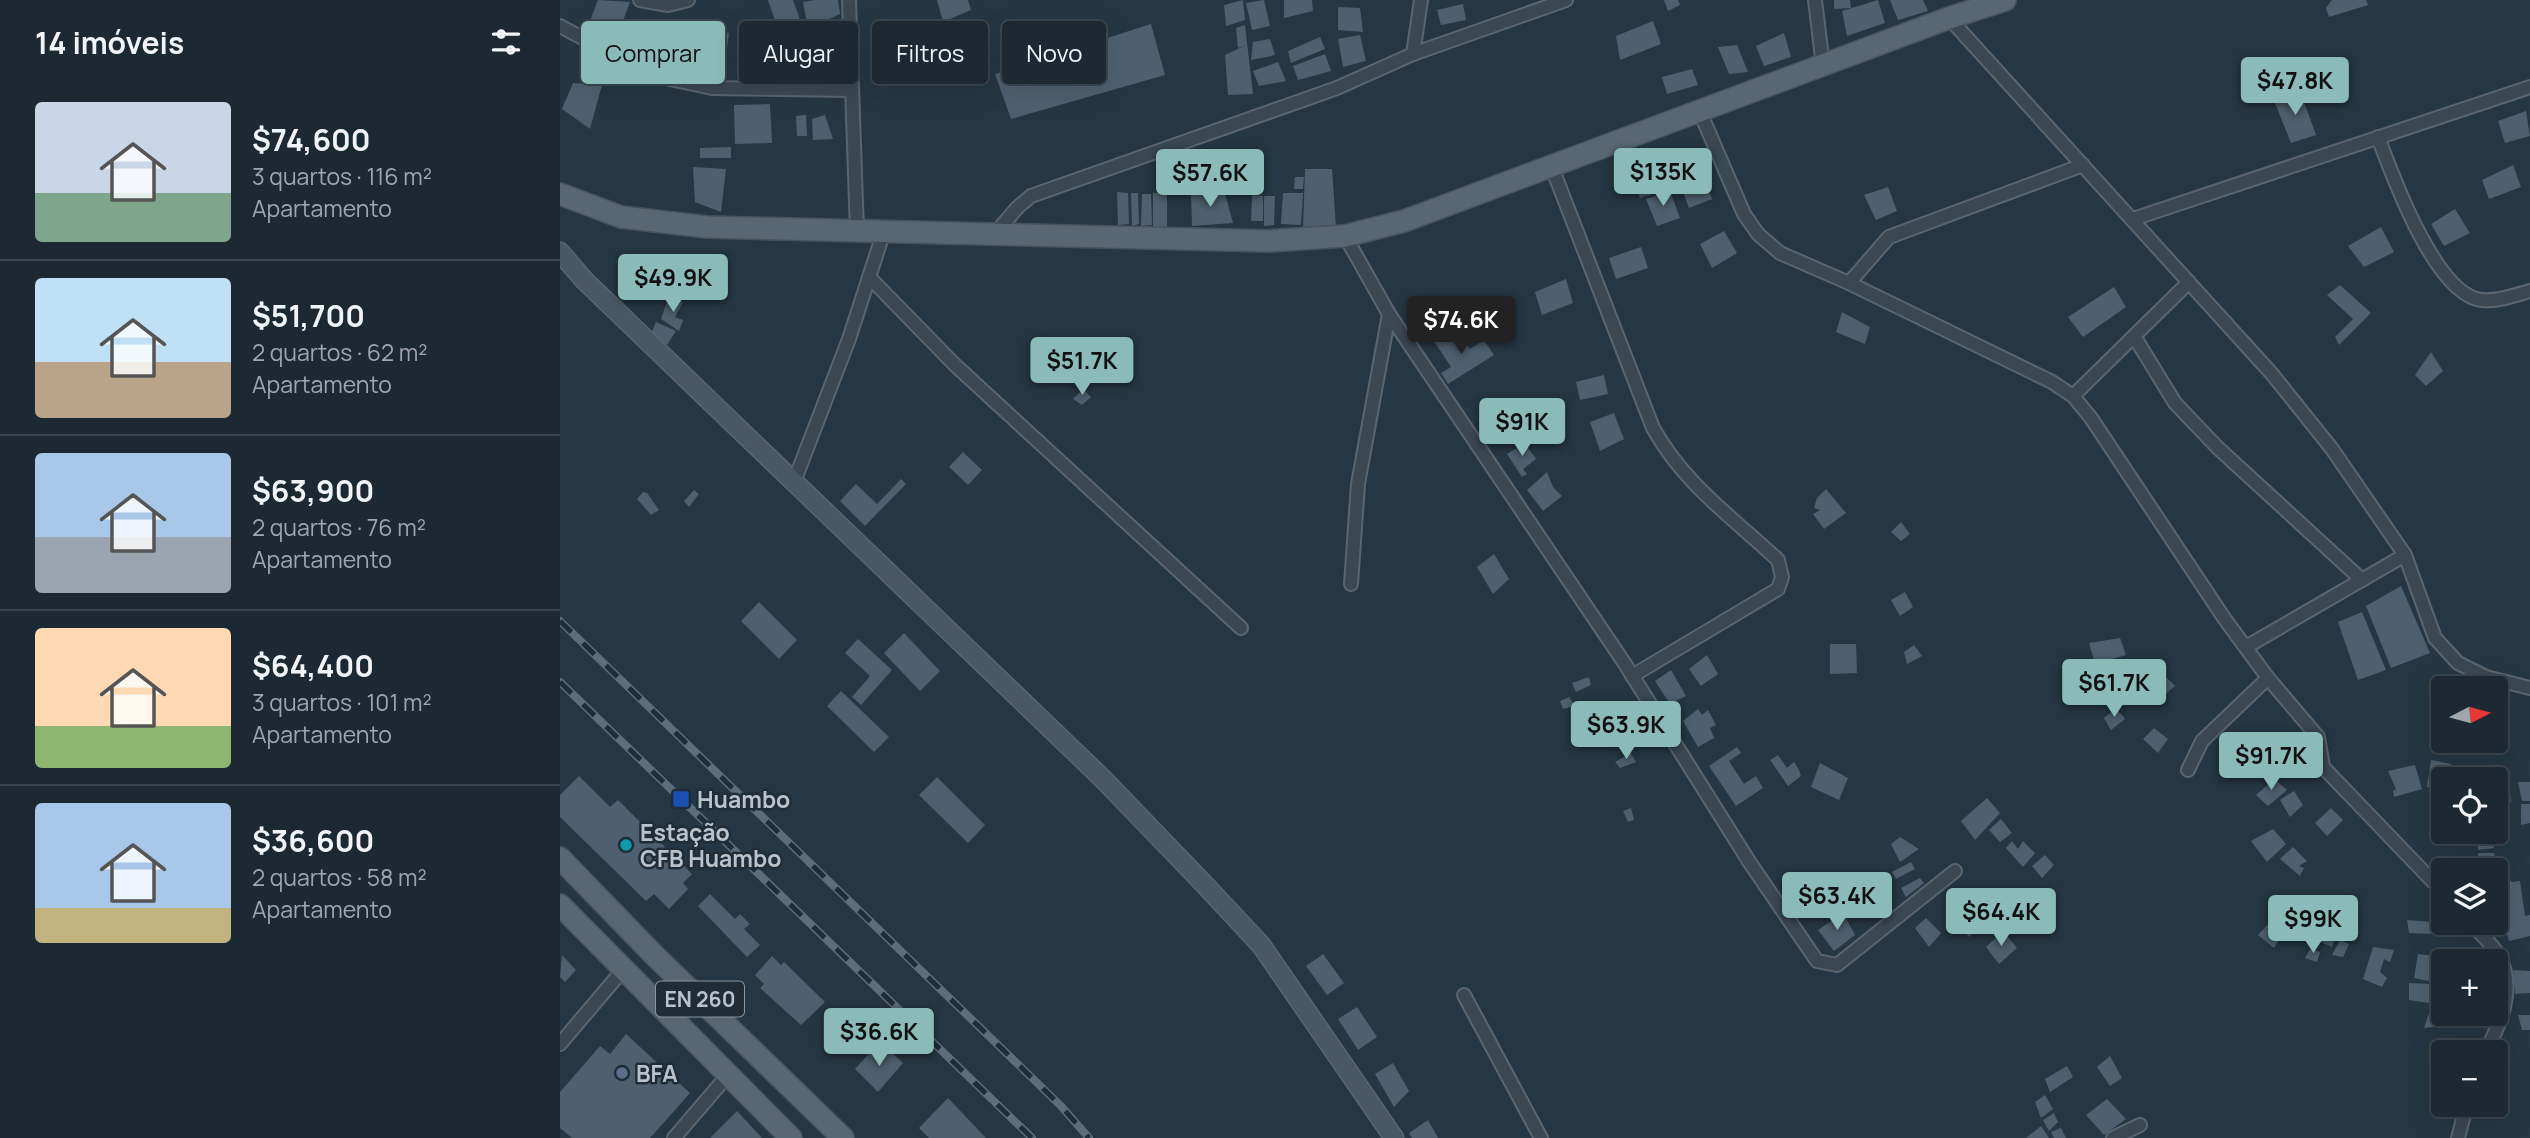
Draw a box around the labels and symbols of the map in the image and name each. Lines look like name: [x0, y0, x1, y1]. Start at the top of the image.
pin: $47.8K: [2238, 58, 2352, 117]
pin: $135K: [1614, 148, 1712, 208]
pin: $57.6K: [1153, 150, 1267, 209]
pin: $49.9K: [616, 254, 730, 314]
pin: $74.6K: [1404, 296, 1518, 356]
pin: $51.7K: [1025, 338, 1139, 397]
pin: $91K: [1481, 398, 1563, 458]
pin: $61.7K: [2057, 660, 2171, 719]
north arrow: [2431, 676, 2508, 752]
pin: $63.9K: [1569, 702, 1683, 761]
pin: $91.7K: [2214, 732, 2328, 792]
place label: Huambo: [697, 783, 790, 815]
marker: Huambo: [671, 789, 691, 809]
place label: Estação CFB Huambo: [640, 816, 781, 874]
marker: Estação CFB Huambo: [618, 837, 634, 853]
pin: $63.4K: [1780, 872, 1894, 932]
pin: $64.4K: [1944, 888, 2058, 948]
pin: $99K: [2272, 895, 2354, 955]
road number: EN 260: [656, 982, 744, 1016]
pin: $36.6K: [822, 1009, 936, 1068]
place label: BFA: [636, 1057, 678, 1089]
marker: BFA: [614, 1065, 630, 1081]

